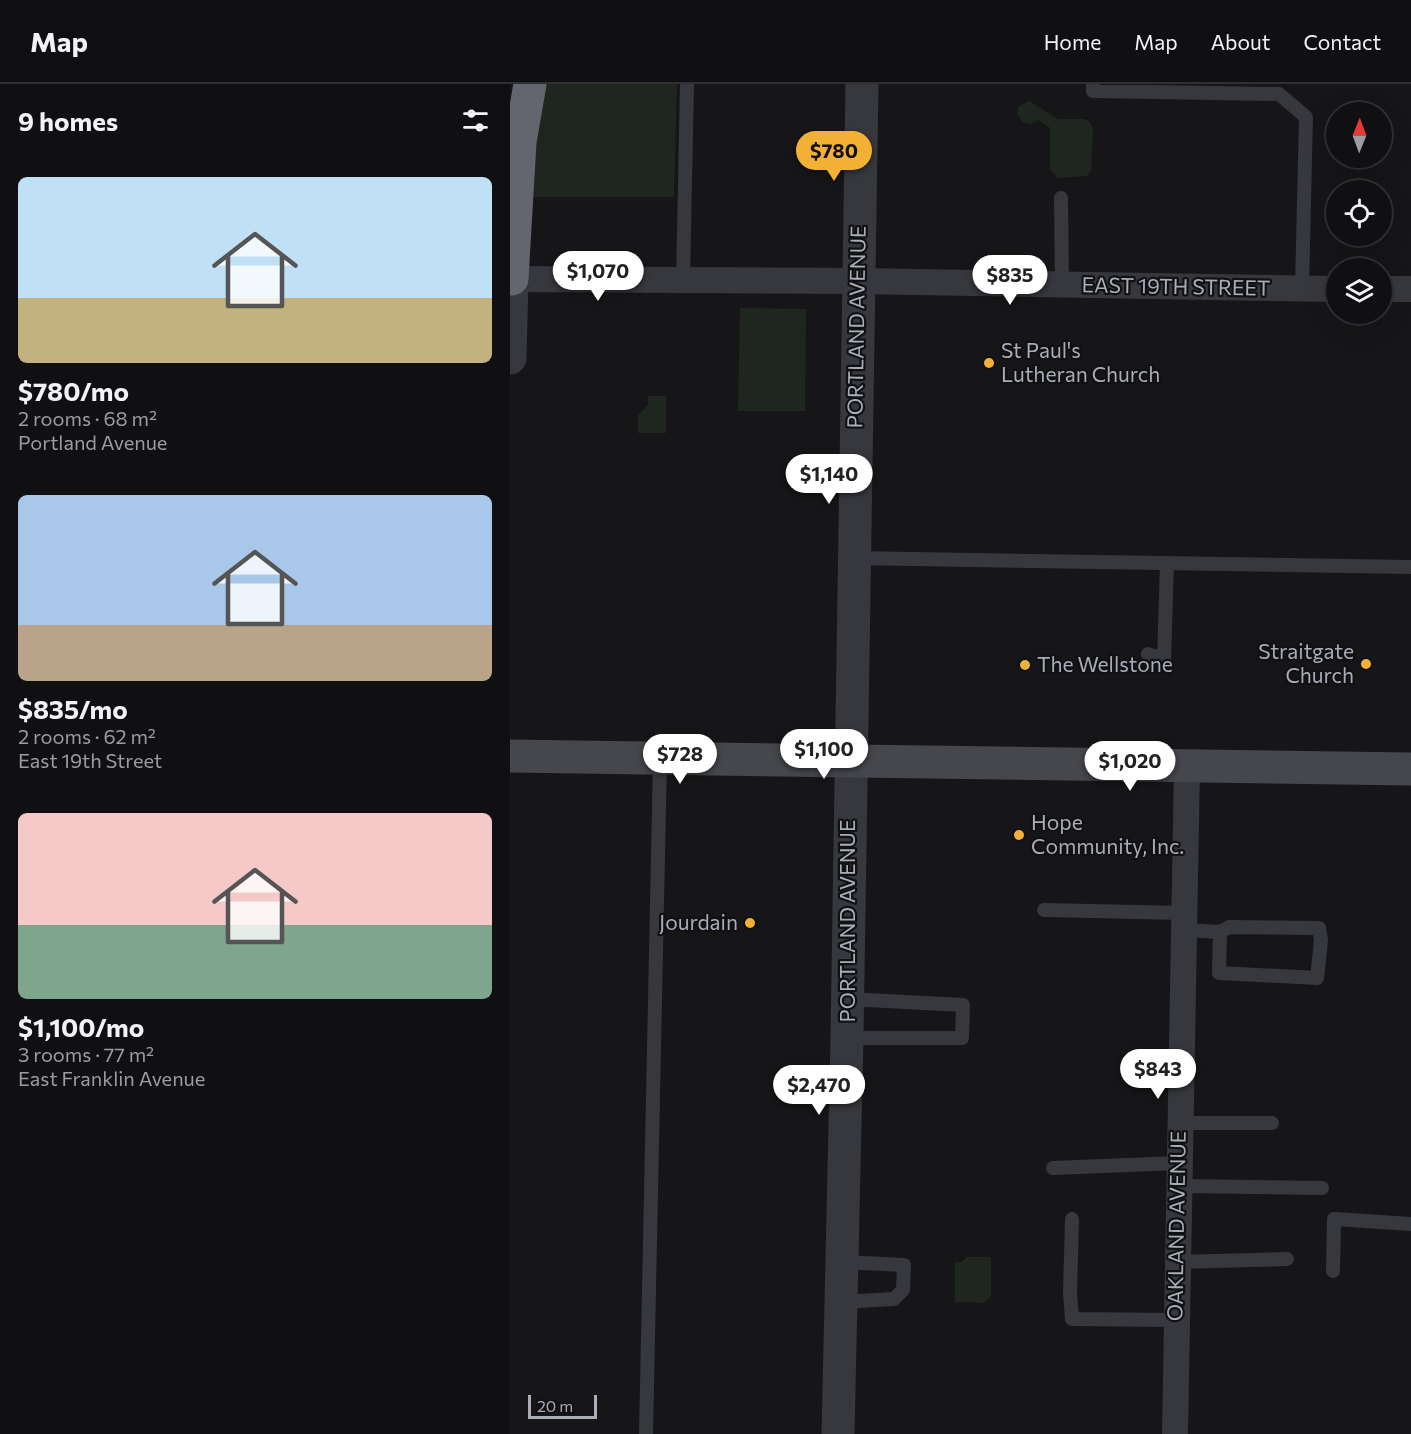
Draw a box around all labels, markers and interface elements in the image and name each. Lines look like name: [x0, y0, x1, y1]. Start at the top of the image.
text: Map: [30, 24, 88, 58]
text: Home: [1044, 29, 1101, 54]
text: Map: [1134, 29, 1178, 54]
text: About: [1211, 29, 1270, 54]
text: Contact: [1303, 29, 1381, 54]
north arrow: [1326, 102, 1392, 168]
map controls: [1326, 102, 1392, 324]
icon: filters: [459, 104, 492, 137]
text: 9 homes: [18, 105, 118, 136]
pin: $780: [798, 131, 870, 182]
text: $780: [810, 138, 858, 162]
button: locate: [1326, 180, 1392, 246]
icon: home: [201, 216, 309, 324]
street label: PORTLAND AVENUE: [841, 225, 870, 429]
pin: $1,070: [549, 251, 647, 302]
pin: $835: [974, 255, 1046, 306]
text: $1,070: [567, 258, 629, 282]
button: layers: [1326, 258, 1392, 324]
text: $835: [986, 262, 1034, 286]
street label: EAST 19TH STREET: [1081, 271, 1271, 300]
place label: St Paul's Lutheran Church: [1001, 337, 1160, 386]
marker: St Paul's Lutheran Church: [982, 356, 996, 370]
text: $780/mo: [18, 375, 129, 406]
text: 2 rooms · 68 m²: [18, 406, 157, 430]
text: Portland Avenue: [18, 430, 167, 454]
pin: $1,140: [780, 454, 878, 505]
text: $1,140: [800, 461, 858, 485]
icon: home: [201, 534, 309, 642]
place label: Straitgate Church: [1258, 638, 1354, 687]
place label: The Wellstone: [1037, 651, 1173, 676]
marker: Straitgate Church: [1359, 657, 1373, 671]
marker: The Wellstone: [1018, 658, 1032, 672]
text: $835/mo: [18, 693, 128, 724]
text: 2 rooms · 62 m²: [18, 724, 156, 748]
pin: $1,100: [775, 729, 873, 780]
pin: $728: [644, 734, 716, 785]
text: $1,100: [794, 736, 854, 760]
text: $728: [657, 741, 703, 765]
pin: $1,020: [1081, 741, 1179, 792]
text: East 19th Street: [18, 748, 162, 772]
text: $1,020: [1099, 748, 1161, 772]
place label: Hope Community, Inc.: [1031, 809, 1184, 858]
street label: PORTLAND AVENUE: [834, 820, 859, 1022]
marker: Hope Community, Inc.: [1012, 828, 1026, 842]
icon: home: [201, 852, 309, 960]
place label: Jourdain: [659, 909, 738, 934]
marker: Jourdain: [743, 916, 757, 930]
text: $1,100/mo: [18, 1011, 144, 1042]
text: 3 rooms · 77 m²: [18, 1042, 154, 1066]
pin: $843: [1122, 1049, 1194, 1100]
text: $843: [1134, 1056, 1182, 1080]
pin: $2,470: [770, 1065, 868, 1116]
text: East Franklin Avenue: [18, 1066, 205, 1090]
text: $2,470: [787, 1072, 851, 1096]
street label: OAKLAND AVENUE: [1161, 1131, 1190, 1321]
scale bar: [528, 1392, 597, 1420]
text: 20 m: [537, 1396, 573, 1415]

